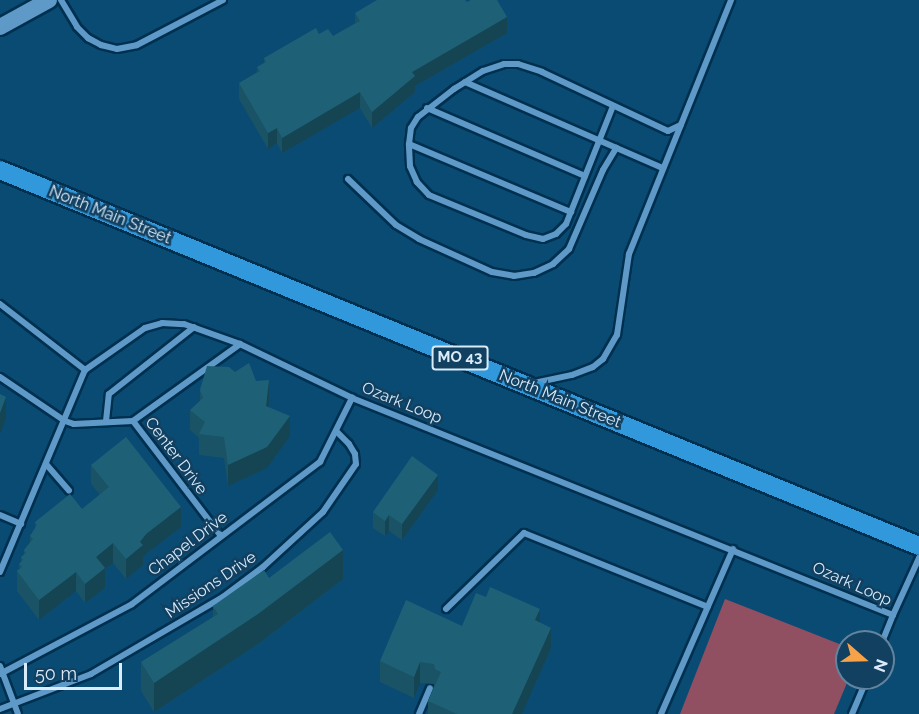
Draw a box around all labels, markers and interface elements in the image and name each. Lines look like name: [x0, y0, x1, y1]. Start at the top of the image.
street label: North Main Street: [46, 182, 174, 248]
road number: MO 43: [432, 346, 488, 370]
street label: North Main Street: [496, 366, 624, 432]
street label: Ozark Loop: [359, 378, 445, 428]
street label: Center Drive: [141, 413, 211, 499]
street label: Chapel Drive: [144, 508, 232, 580]
street label: Missions Drive: [162, 548, 260, 622]
street label: Ozark Loop: [809, 558, 895, 610]
north arrow: [835, 630, 895, 690]
scale bar: [27, 651, 124, 689]
text: N: [869, 657, 892, 675]
text: 50 m: [35, 663, 77, 684]

